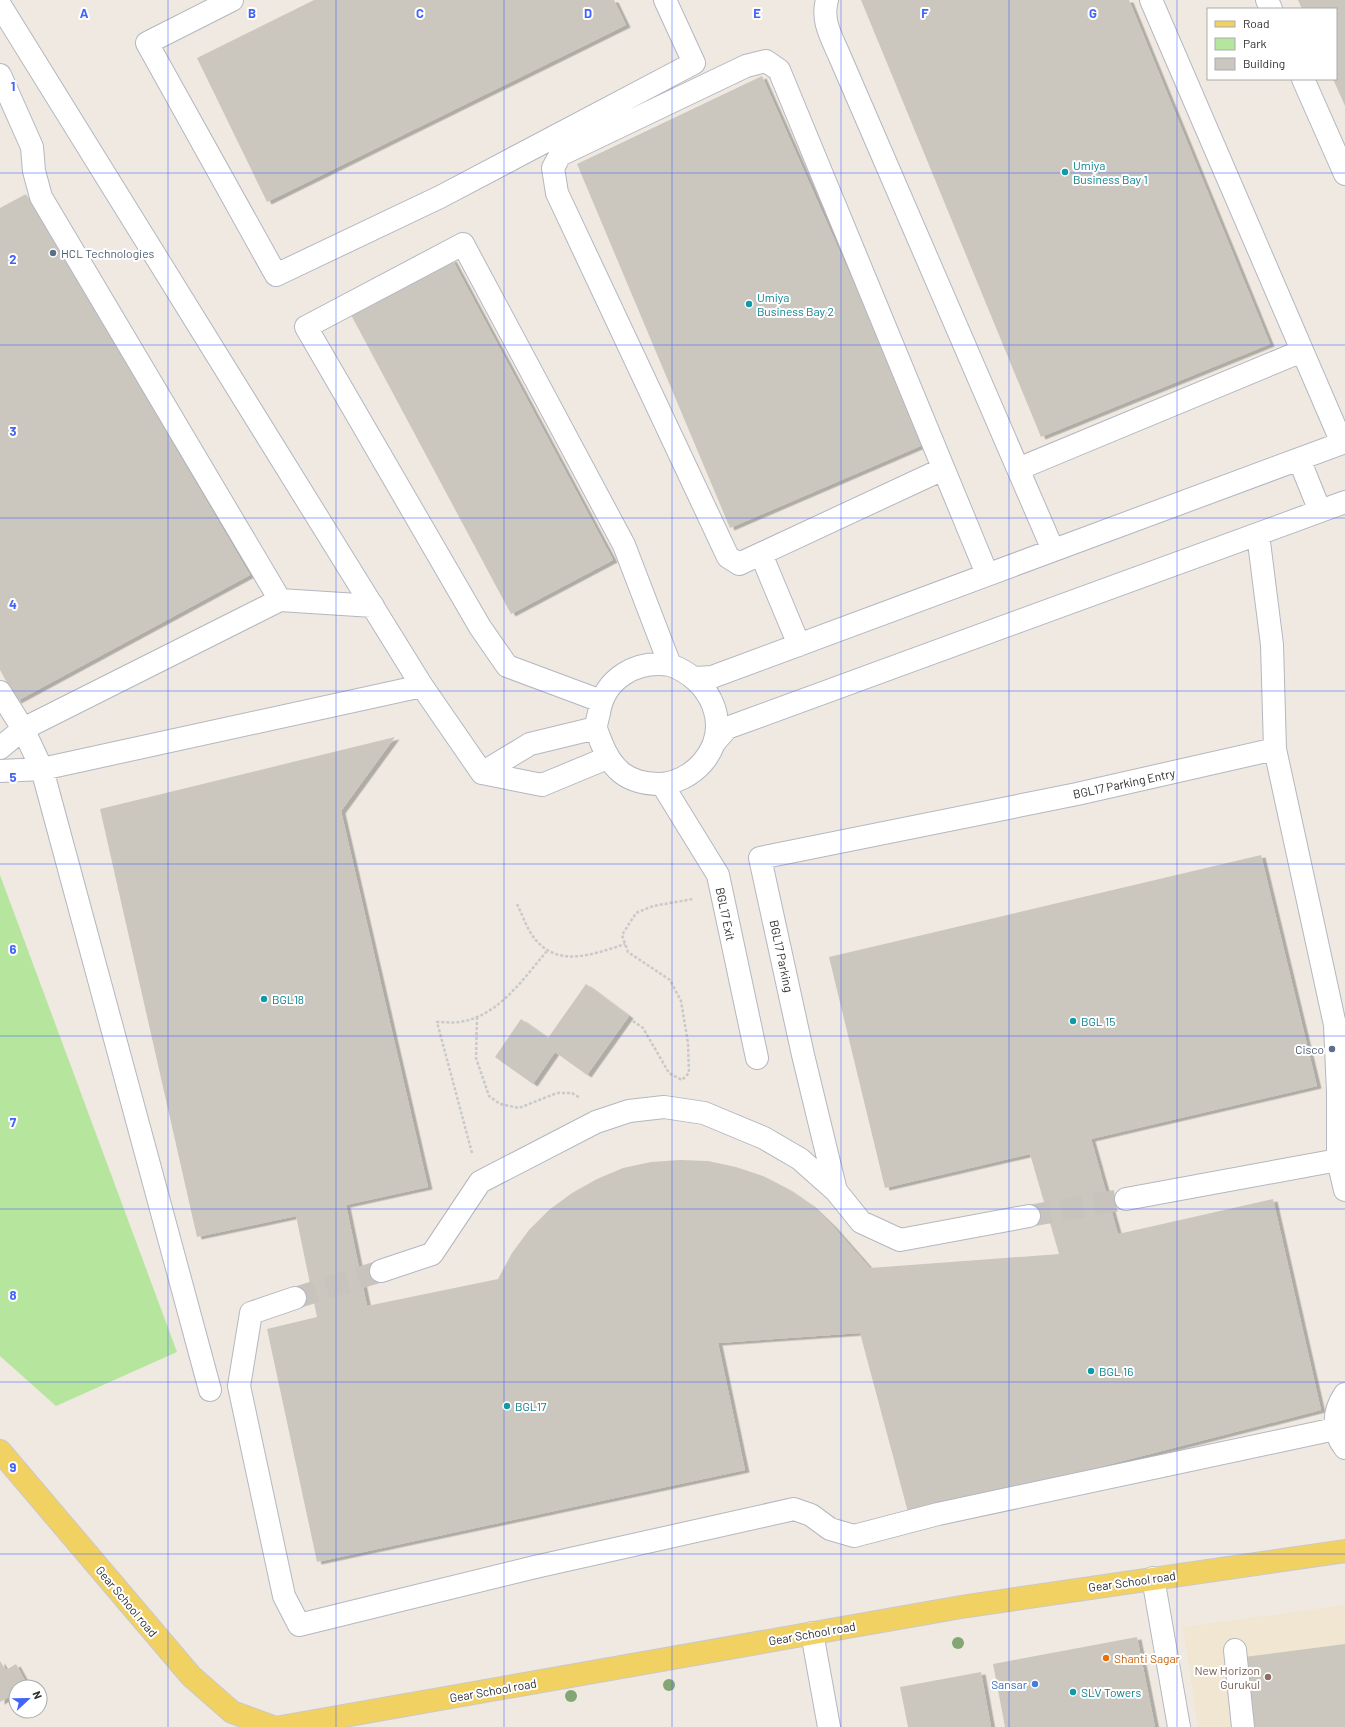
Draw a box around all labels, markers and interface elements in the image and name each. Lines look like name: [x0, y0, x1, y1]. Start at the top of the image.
text: A: [80, 5, 89, 21]
text: B: [248, 5, 256, 21]
text: C: [416, 5, 424, 21]
text: D: [584, 5, 592, 21]
text: E: [753, 5, 761, 21]
text: F: [921, 5, 929, 21]
text: G: [1089, 5, 1097, 21]
legend: [1207, 8, 1337, 80]
text: Road: [1243, 16, 1270, 30]
text: Park: [1243, 36, 1267, 50]
text: Building: [1243, 56, 1285, 70]
text: 1: [11, 78, 15, 94]
place label: Umiya Business Bay 1: [1073, 158, 1148, 186]
marker: Umiya Business Bay 1: [1060, 167, 1070, 177]
place label: HCL Technologies: [61, 246, 154, 260]
marker: HCL Technologies: [48, 248, 58, 258]
text: 2: [9, 251, 17, 267]
place label: Umiya Business Bay 2: [757, 290, 834, 318]
marker: Umiya Business Bay 2: [744, 299, 754, 309]
text: 3: [9, 423, 17, 439]
text: 4: [9, 596, 17, 612]
street label: BGL17 Parking Entry: [1072, 765, 1177, 801]
text: 5: [9, 769, 17, 785]
street label: BGL17 Exit: [714, 886, 738, 942]
street label: BGL17 Parking: [768, 919, 796, 993]
text: 6: [10, 941, 17, 957]
place label: BGL18: [272, 992, 304, 1006]
marker: BGL18: [259, 994, 269, 1004]
place label: BGL 15: [1081, 1014, 1115, 1028]
marker: BGL 15: [1068, 1016, 1078, 1026]
place label: Cisco: [1295, 1042, 1324, 1056]
marker: Cisco: [1327, 1044, 1337, 1054]
text: 7: [10, 1114, 17, 1130]
text: 8: [9, 1287, 17, 1303]
place label: BGL 16: [1099, 1364, 1133, 1378]
marker: BGL 16: [1086, 1366, 1096, 1376]
place label: BGL17: [515, 1399, 547, 1413]
marker: BGL17: [502, 1401, 512, 1411]
text: 9: [10, 1459, 17, 1475]
street label: Gear School road: [93, 1563, 161, 1639]
street label: Gear School road: [1087, 1568, 1177, 1594]
street label: Gear School road: [767, 1618, 857, 1648]
place label: Shanti Sagar: [1114, 1651, 1181, 1665]
marker: Shanti Sagar: [1101, 1653, 1111, 1663]
place label: New Horizon Gurukul: [1194, 1663, 1260, 1691]
marker: New Horizon Gurukul: [1263, 1672, 1273, 1682]
street label: Gear School road: [448, 1675, 538, 1705]
place label: Sansar: [991, 1677, 1028, 1691]
north arrow: [8, 1679, 48, 1719]
marker: Sansar: [1030, 1679, 1040, 1689]
place label: SLV Towers: [1081, 1685, 1141, 1699]
marker: SLV Towers: [1068, 1687, 1078, 1697]
text: N: [30, 1689, 45, 1701]

